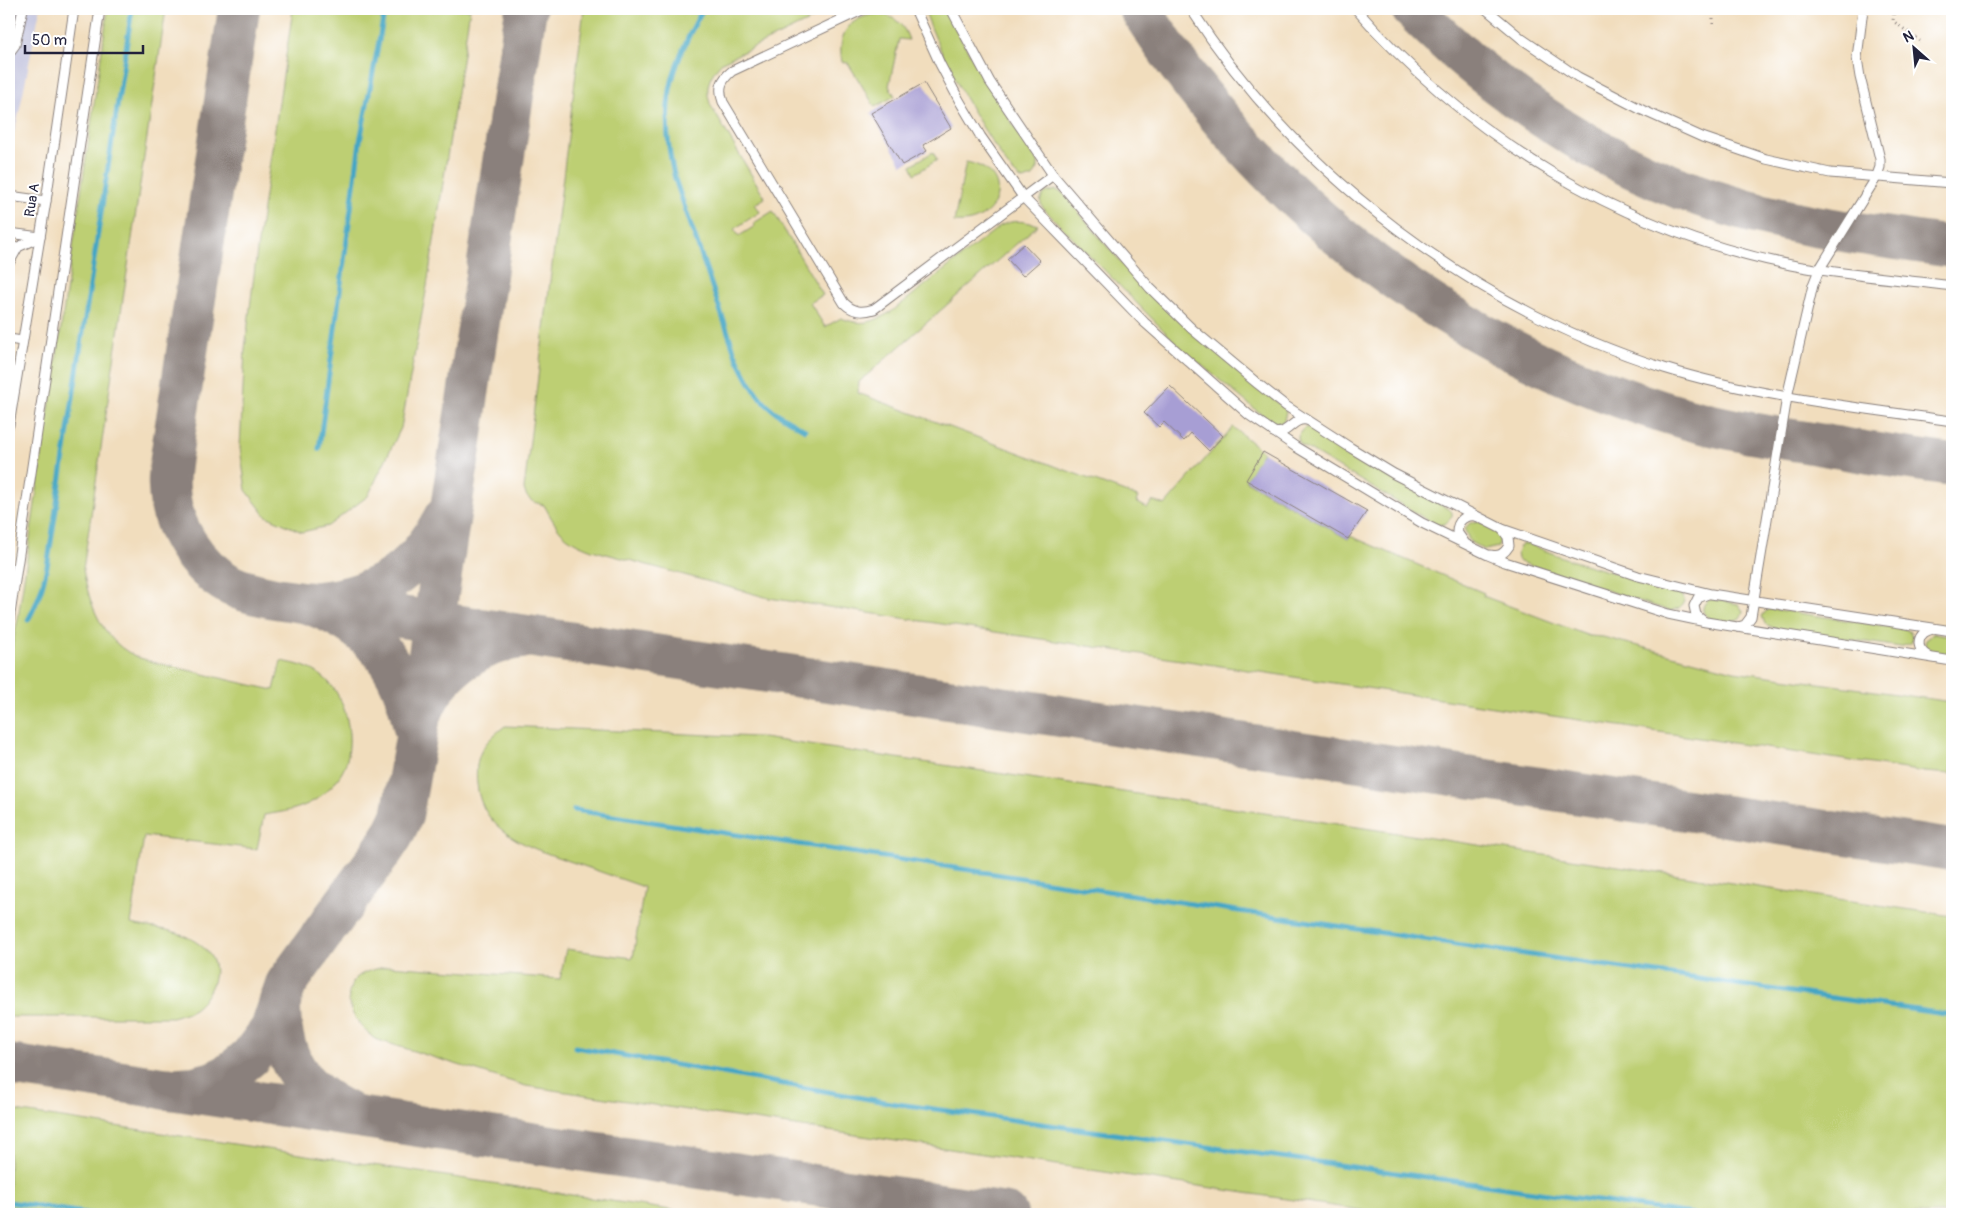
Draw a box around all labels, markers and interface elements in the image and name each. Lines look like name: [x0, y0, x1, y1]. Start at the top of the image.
scale bar: [25, 22, 142, 54]
north arrow: [1888, 22, 1938, 72]
text: N: [1900, 27, 1916, 47]
text: 50 m: [32, 31, 67, 50]
street label: Rua A: [21, 182, 43, 218]

